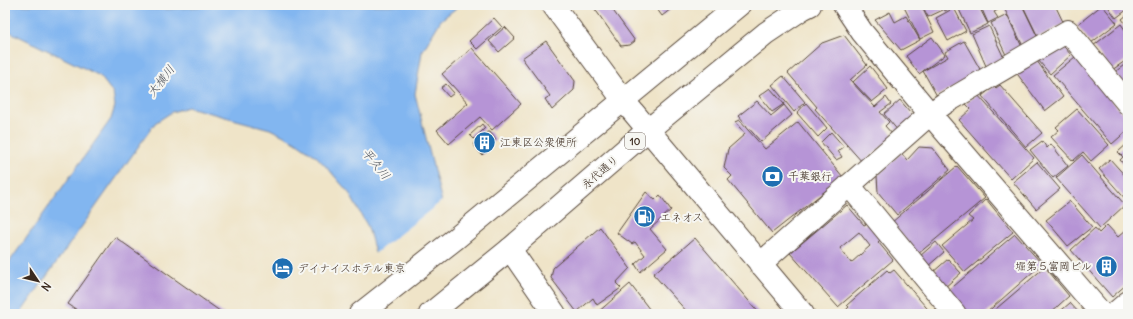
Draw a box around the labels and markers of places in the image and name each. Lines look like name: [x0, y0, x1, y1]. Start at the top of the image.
building icon: 江東区公衆便所: [471, 129, 497, 155]
place label: 江東区公衆便所: [500, 135, 577, 149]
bank icon: 千葉銀行: [759, 163, 785, 189]
place label: 千葉銀行: [788, 169, 832, 183]
fuel station icon: エネオス: [631, 204, 657, 230]
place label: エネオス: [660, 210, 703, 224]
building icon: 堀第５富岡ビル: [1094, 253, 1120, 279]
hotel icon: デイナイスホテル東京: [270, 255, 296, 281]
place label: 堀第５富岡ビル: [1015, 259, 1092, 273]
place label: デイナイスホテル東京: [298, 261, 406, 275]

